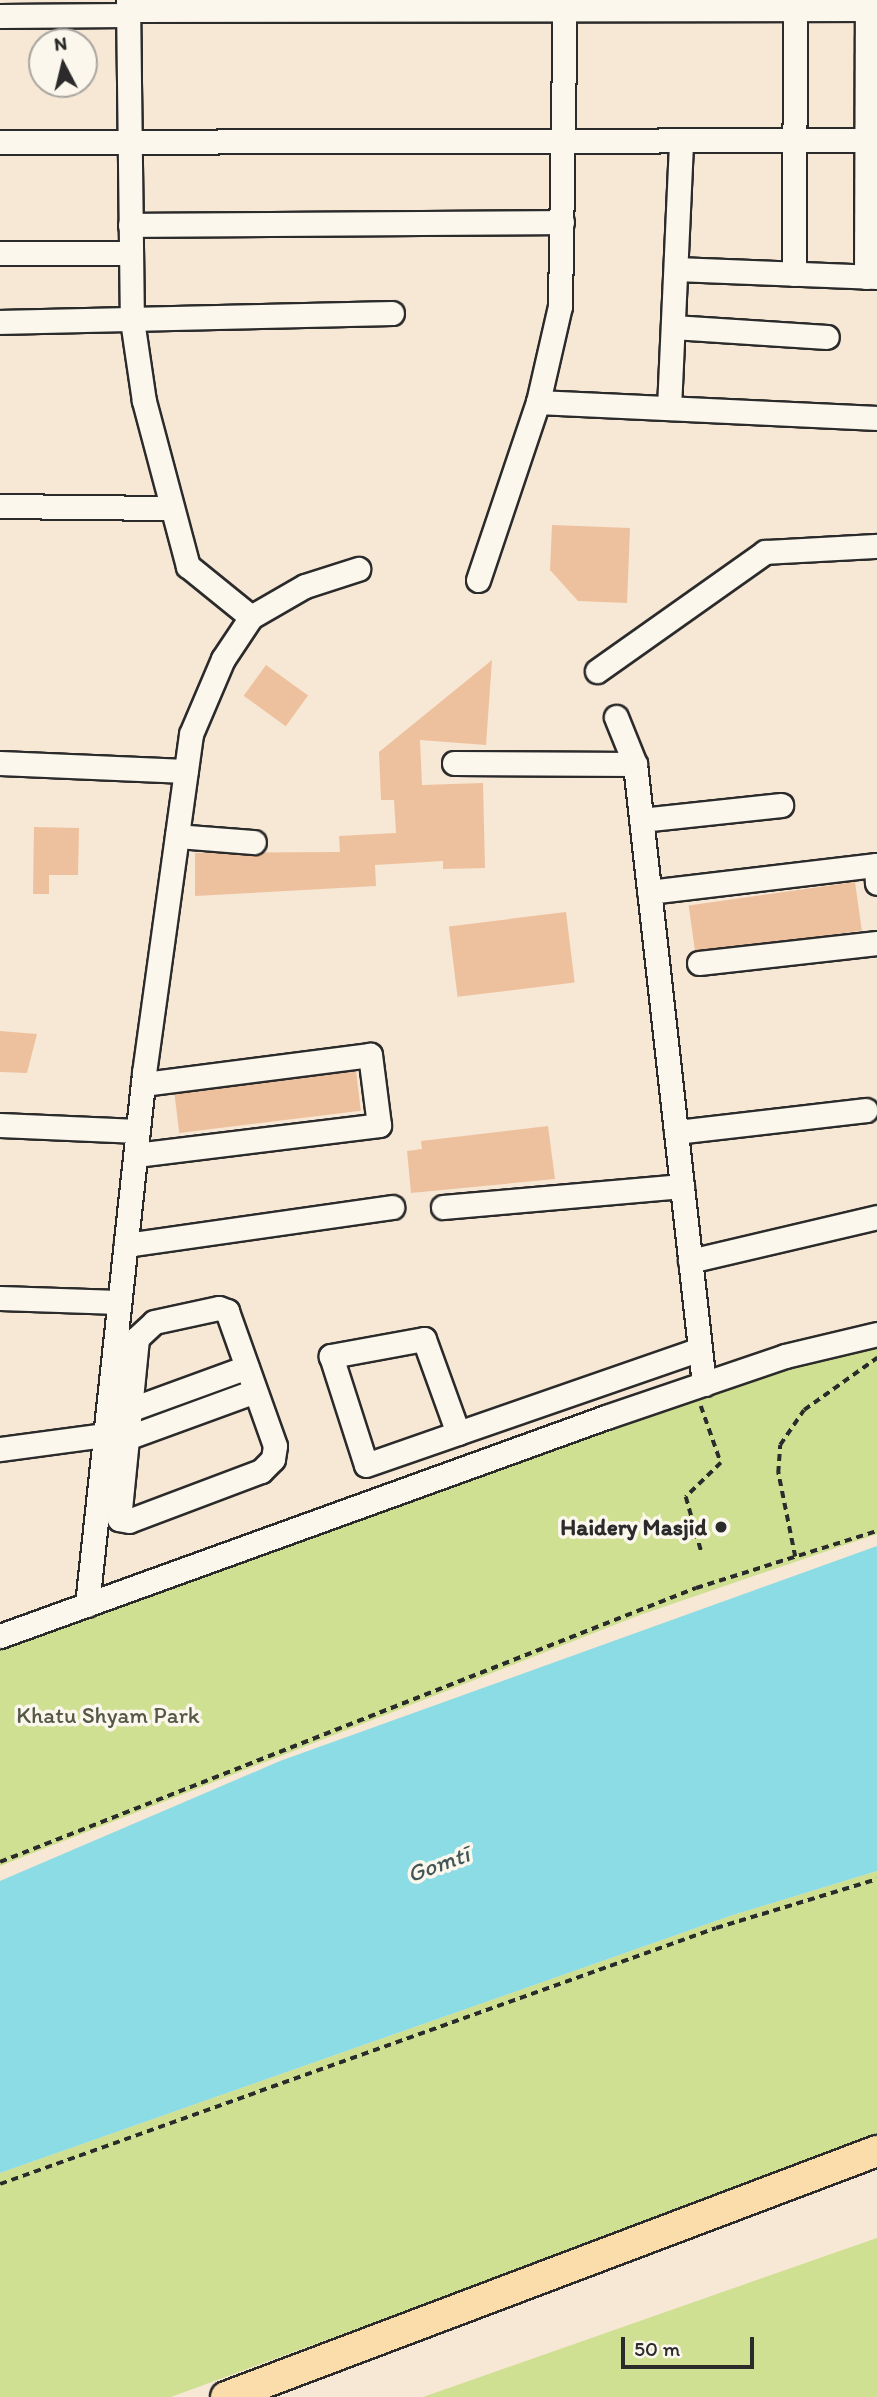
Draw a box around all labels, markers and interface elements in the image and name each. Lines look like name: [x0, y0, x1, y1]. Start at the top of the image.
north arrow: [28, 28, 98, 98]
text: N: [53, 31, 68, 56]
place label: Haidery Masjid: [560, 1513, 707, 1541]
marker: Haidery Masjid: [713, 1519, 729, 1535]
park label: Khatu Shyam Park: [16, 1701, 200, 1729]
water label: Gomtī: [403, 1839, 473, 1889]
scale bar: [625, 2324, 758, 2368]
text: 50 m: [634, 2336, 680, 2361]

